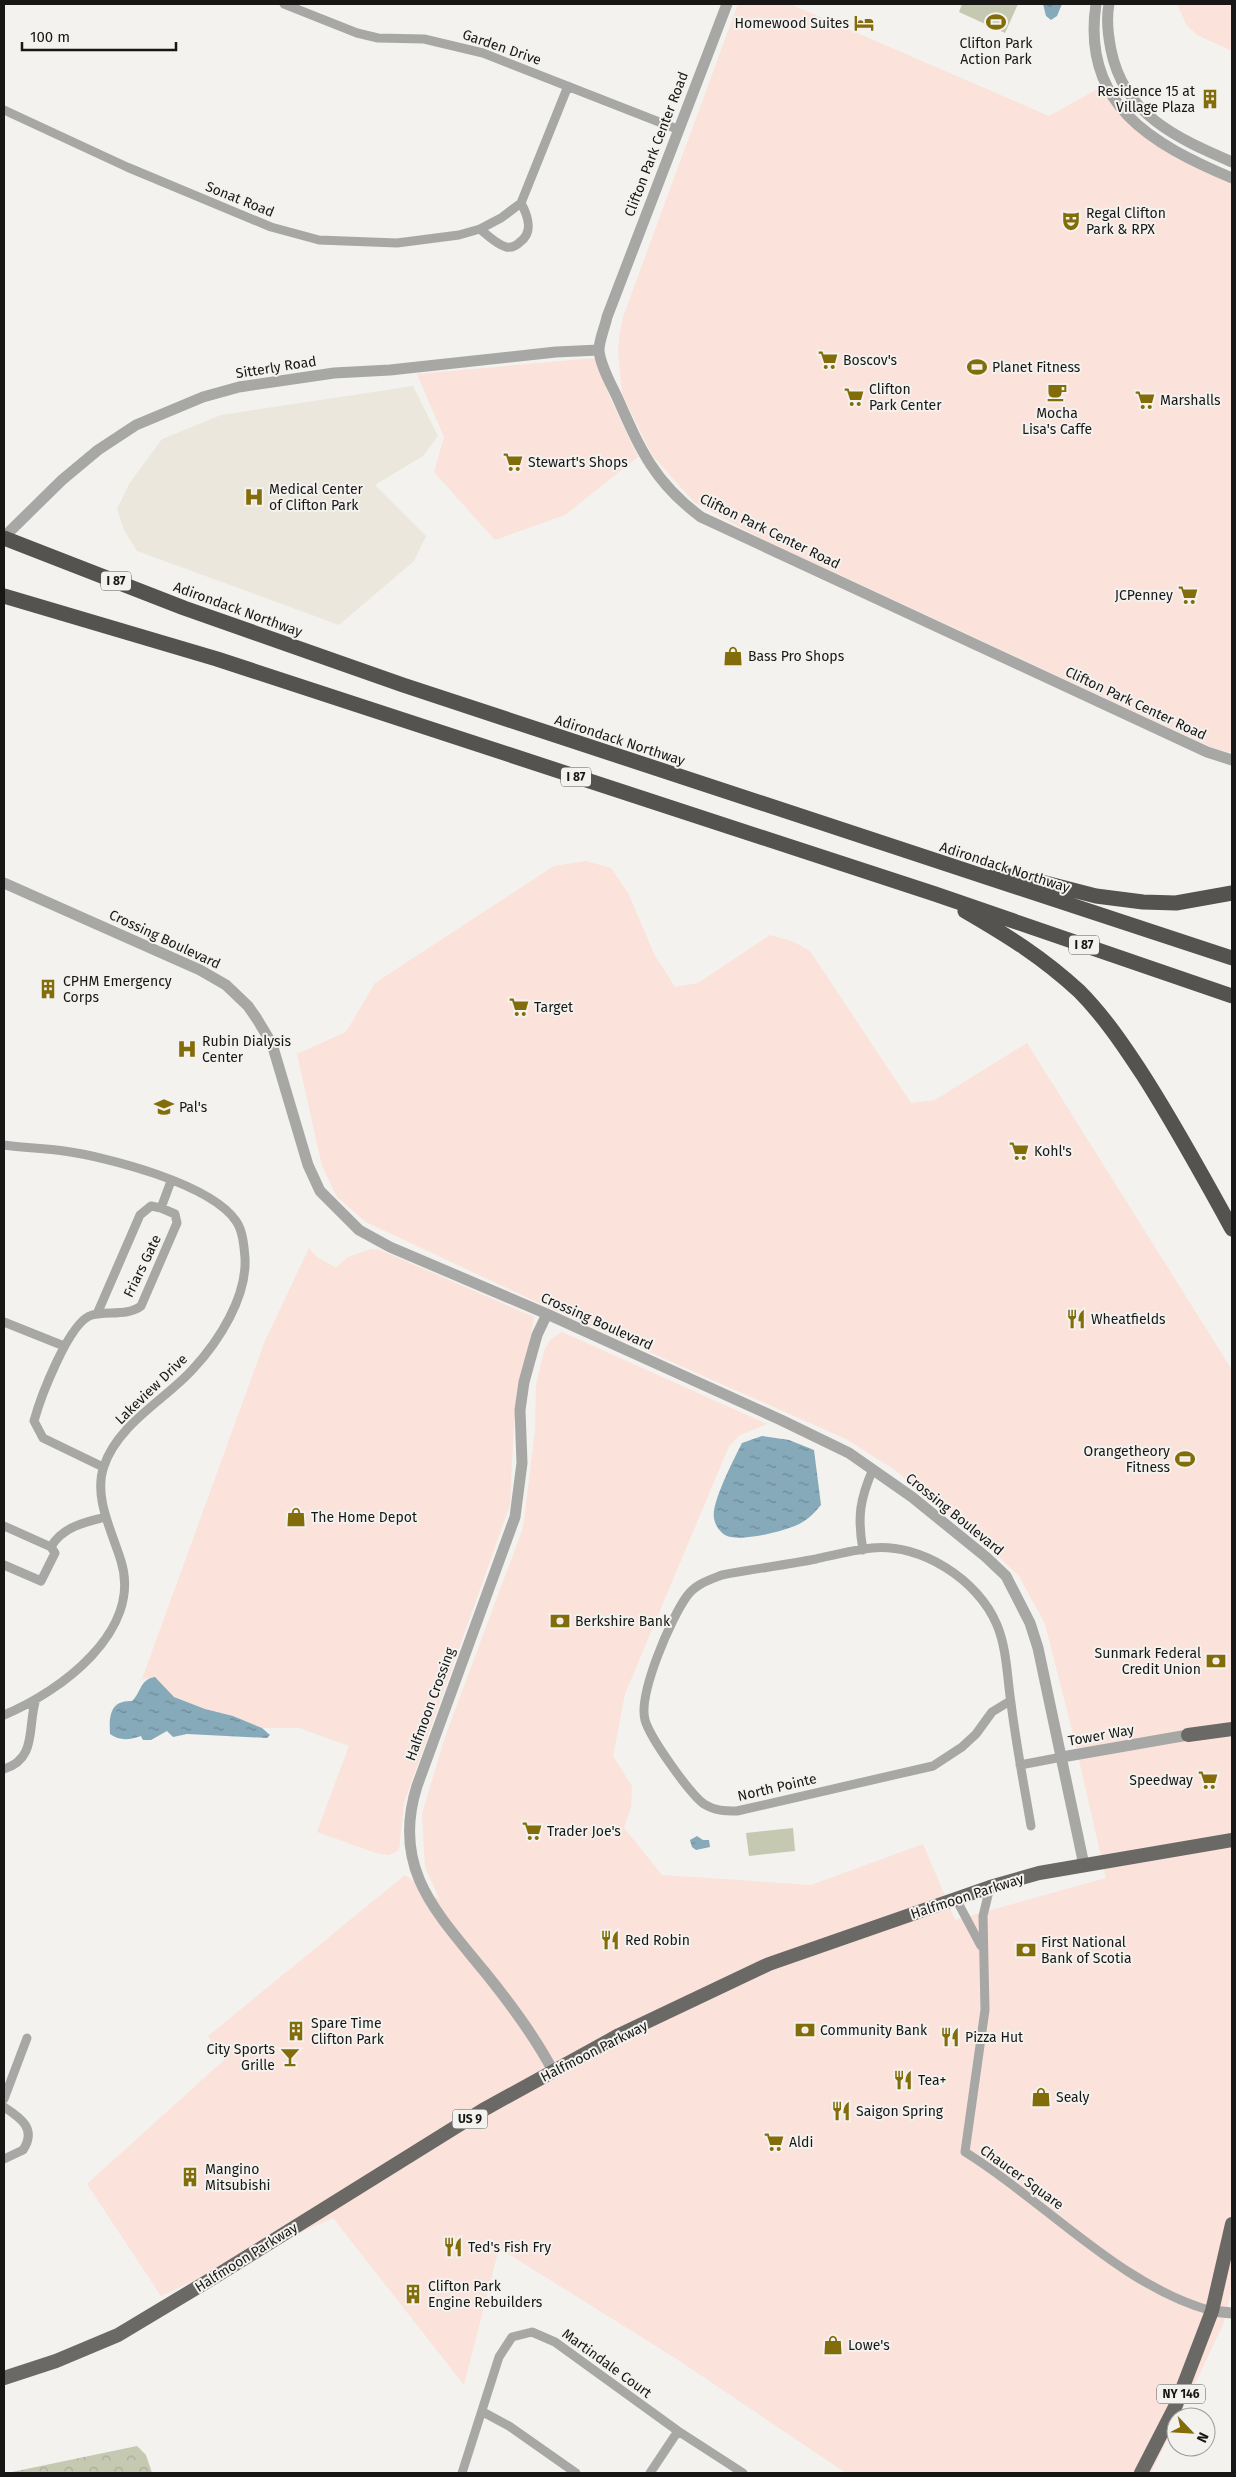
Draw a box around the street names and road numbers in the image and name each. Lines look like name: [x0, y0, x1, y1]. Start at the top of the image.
street label: Garden Drive: [460, 26, 543, 69]
street label: Clifton Park Center Road: [621, 69, 692, 219]
street label: Sonat Road: [203, 178, 277, 221]
street label: Sitterly Road: [235, 353, 318, 382]
street label: Clifton Park Center Road: [697, 490, 843, 573]
road number: I 87: [101, 572, 131, 590]
street label: Adirondack Northway: [171, 578, 305, 641]
street label: Clifton Park Center Road: [1062, 663, 1209, 744]
street label: Adirondack Northway: [553, 711, 687, 770]
road number: I 87: [561, 768, 591, 786]
street label: Adirondack Northway: [938, 838, 1072, 897]
street label: Crossing Boulevard: [106, 906, 223, 973]
road number: I 87: [1069, 936, 1099, 954]
street label: Friars Gate: [120, 1232, 165, 1300]
street label: Crossing Boulevard: [538, 1289, 656, 1354]
street label: Lakeview Drive: [112, 1351, 191, 1428]
street label: Crossing Boulevard: [902, 1470, 1007, 1559]
street label: Halfmoon Crossing: [402, 1645, 459, 1763]
street label: Tower Way: [1067, 1721, 1136, 1750]
street label: North Pointe: [736, 1770, 818, 1805]
street label: Halfmoon Parkway: [909, 1870, 1026, 1923]
street label: Halfmoon Parkway: [538, 2017, 651, 2086]
road number: US 9: [452, 2110, 488, 2128]
street label: Chaucer Square: [977, 2141, 1067, 2213]
street label: Halfmoon Parkway: [192, 2219, 301, 2296]
street label: Martindale Court: [559, 2325, 656, 2402]
road number: NY 146: [1157, 2384, 1205, 2404]

